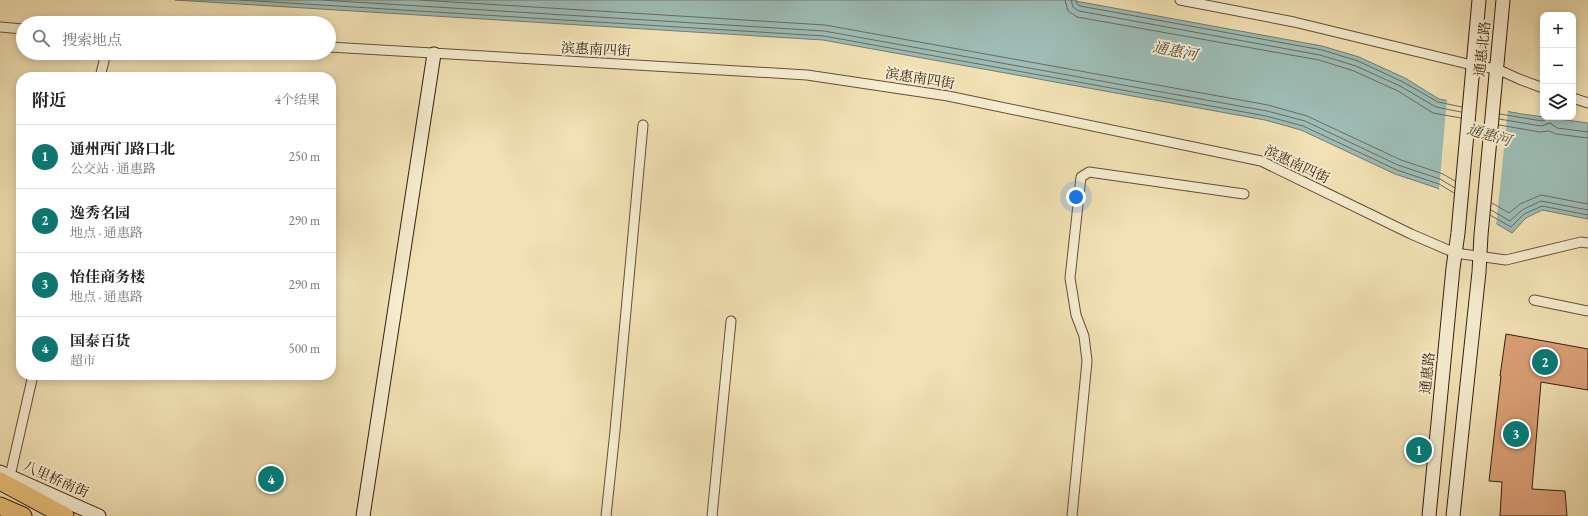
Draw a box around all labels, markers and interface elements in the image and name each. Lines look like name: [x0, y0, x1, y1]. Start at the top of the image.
map controls: [1540, 12, 1576, 120]
button: +: [1540, 12, 1576, 48]
search box: [16, 16, 336, 60]
street label: 通惠北路: [1470, 20, 1494, 78]
icon: search: [30, 27, 52, 49]
text: 搜索地点: [62, 30, 122, 49]
water label: 通惠河: [1151, 37, 1202, 65]
street label: 滨惠南四街: [561, 38, 631, 60]
button: −: [1540, 48, 1576, 84]
street label: 滨惠南四街: [884, 64, 956, 92]
button: layers: [1540, 84, 1576, 120]
text: 附近: [32, 89, 66, 111]
text: 4个结果: [275, 91, 320, 108]
water label: 通惠河: [1465, 119, 1516, 151]
text: 通州西门路口北: [70, 139, 175, 158]
street label: 滨惠南四街: [1261, 141, 1333, 187]
text: 1: [42, 148, 48, 165]
text: 250 m: [289, 148, 320, 165]
text: 公交站 · 通惠路: [70, 160, 156, 177]
your location: [1066, 187, 1086, 207]
text: 逸秀名园: [70, 203, 130, 222]
text: 2: [42, 212, 48, 229]
text: 290 m: [289, 212, 320, 229]
text: 地点 · 通惠路: [70, 224, 143, 241]
text: 怡佳商务楼: [70, 267, 145, 286]
text: 3: [42, 276, 48, 293]
text: 290 m: [289, 276, 320, 293]
text: 地点 · 通惠路: [70, 288, 143, 305]
text: 国泰百货: [70, 331, 130, 350]
text: 4: [42, 340, 48, 357]
text: 500 m: [289, 340, 320, 357]
pin: 2: [1532, 347, 1558, 377]
street label: 通惠路: [1416, 351, 1438, 395]
text: 超市: [70, 352, 96, 369]
pin: 3: [1503, 419, 1529, 449]
pin: 1: [1406, 435, 1432, 465]
street label: 八里桥南街: [20, 457, 92, 501]
pin: 4: [258, 464, 284, 494]

